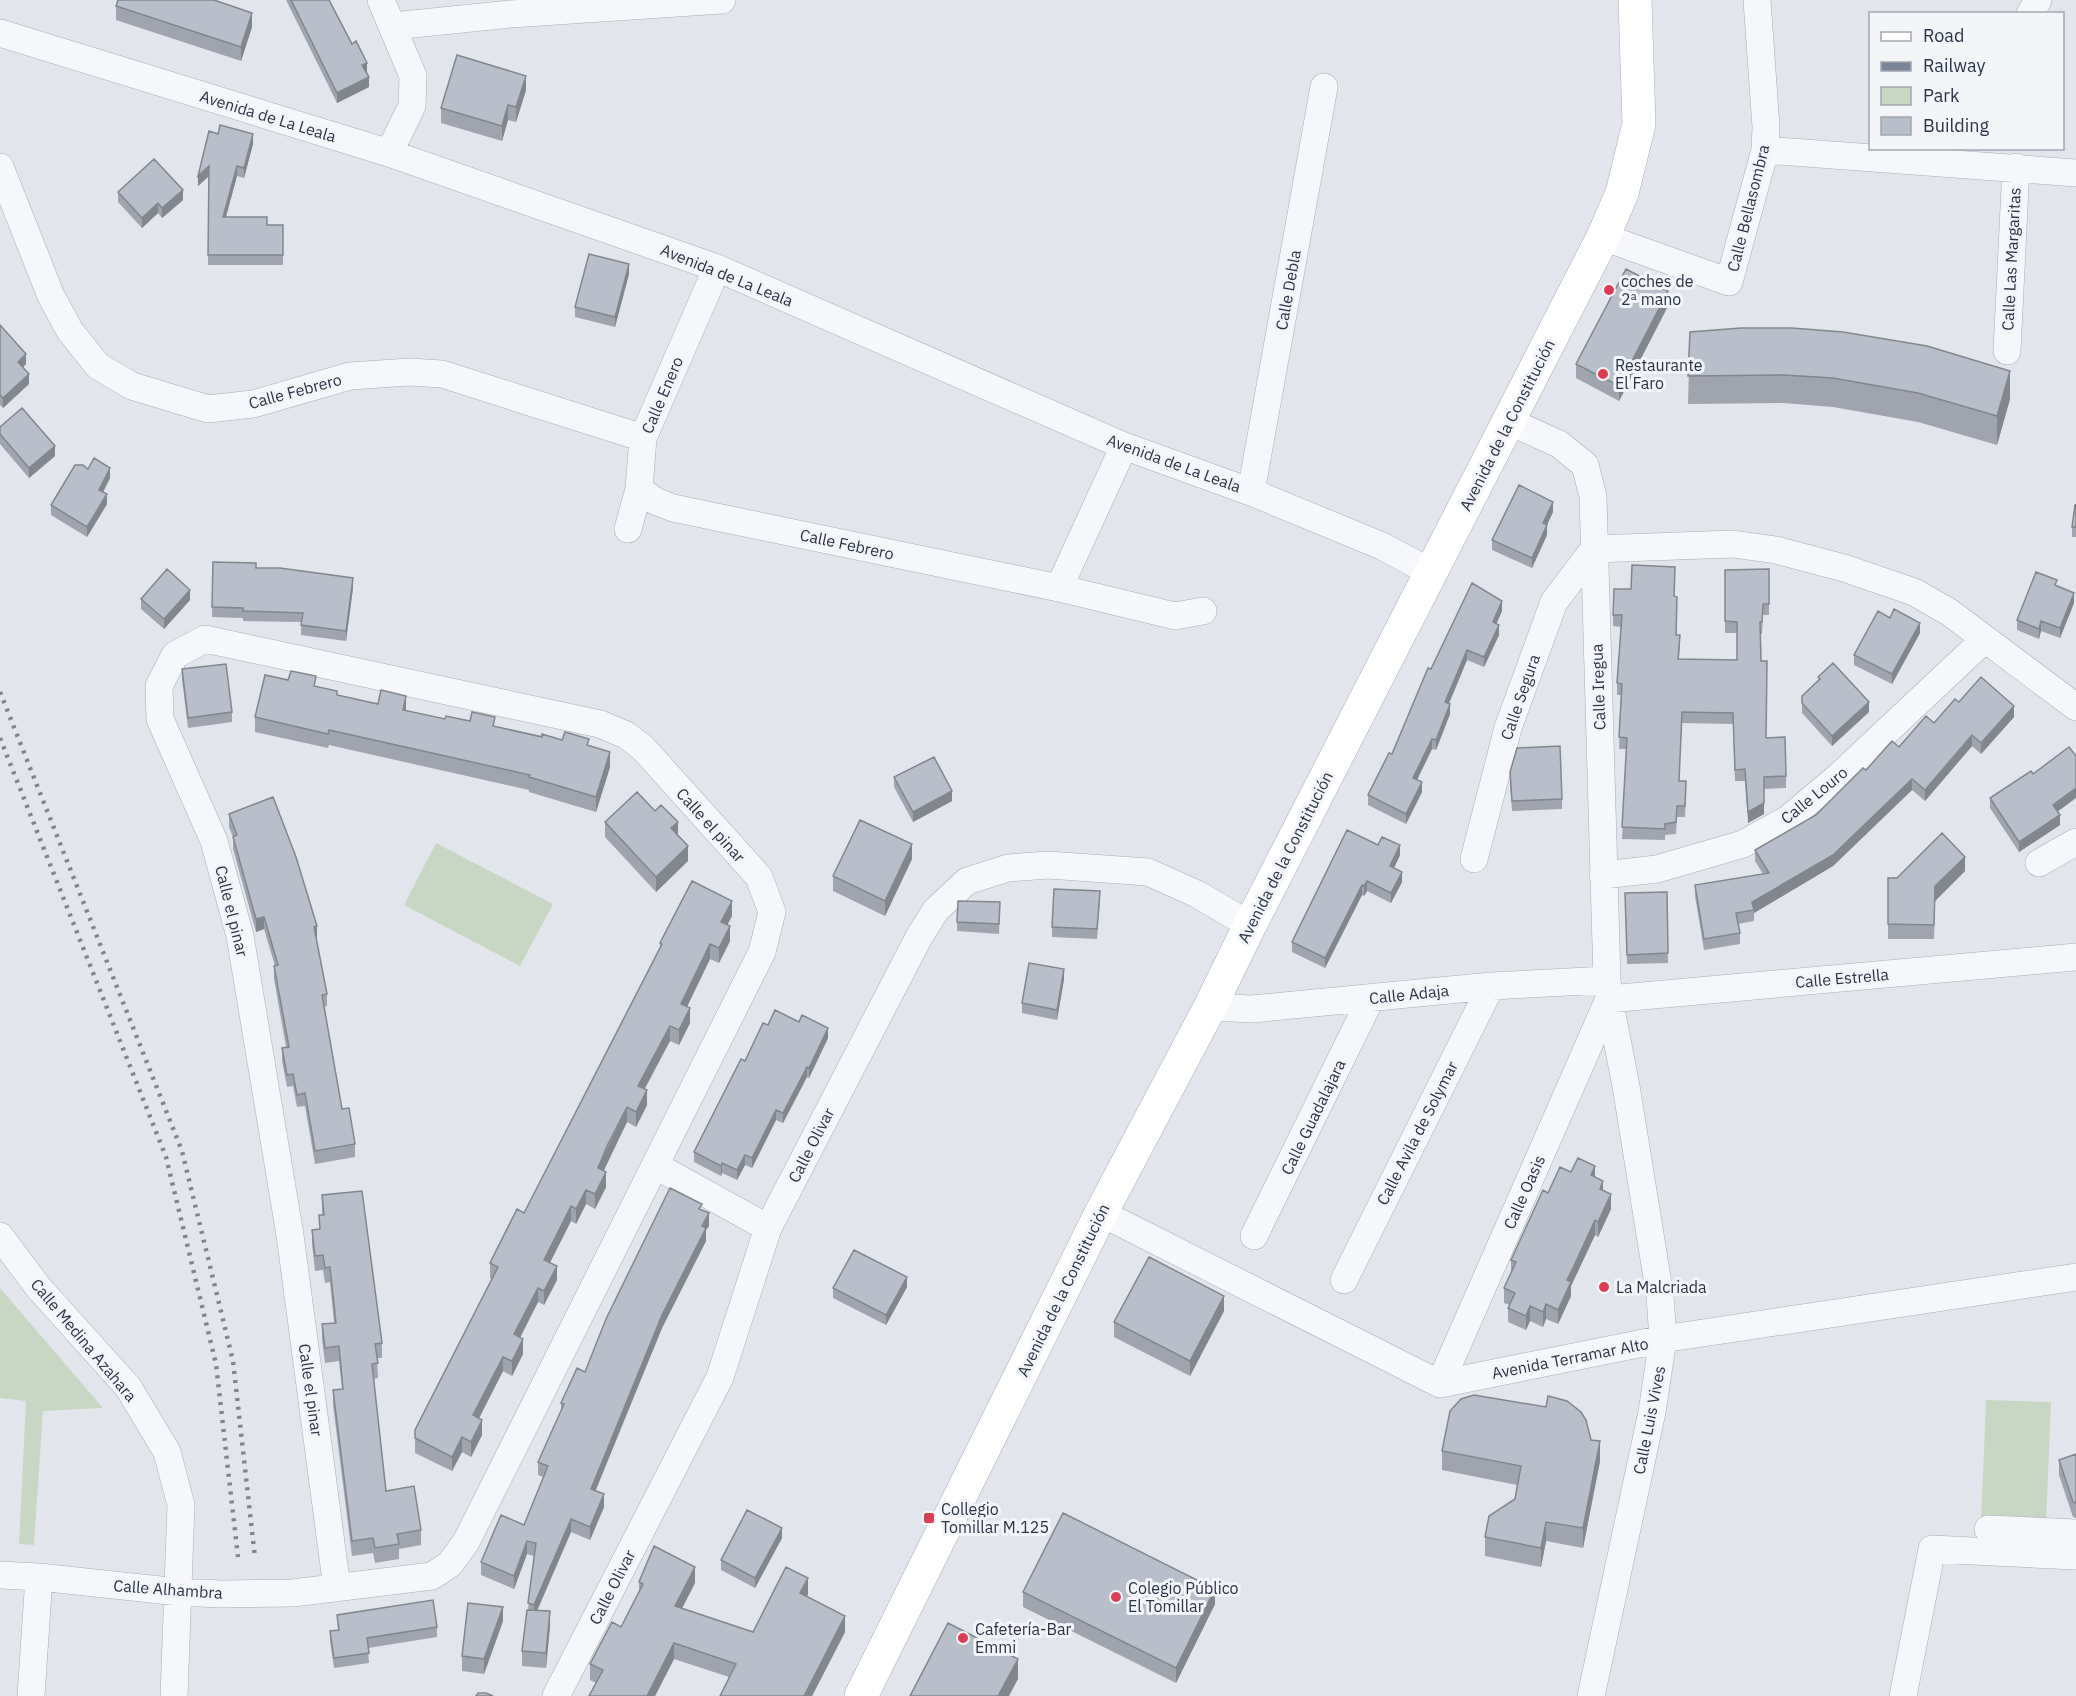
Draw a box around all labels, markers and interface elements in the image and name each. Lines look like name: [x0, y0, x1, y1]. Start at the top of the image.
legend: [1869, 12, 2064, 150]
text: Road: [1923, 24, 1964, 47]
text: Railway: [1923, 54, 1985, 77]
text: Park: [1923, 84, 1960, 107]
street label: Avenida de La Leala: [197, 86, 339, 146]
text: Building: [1923, 114, 1990, 137]
street label: Calle Bellasombra: [1723, 142, 1774, 274]
street label: Calle Las Margaritas: [1997, 187, 2025, 331]
street label: Avenida de La Leala: [658, 239, 797, 311]
street label: Calle Debla: [1271, 248, 1305, 332]
place label: coches de 2ª mano: [1621, 271, 1694, 309]
marker: coches de 2ª mano: [1602, 283, 1616, 297]
street label: Avenida de la Constitución: [1455, 336, 1559, 514]
street label: Calle Enero: [637, 353, 687, 436]
place label: Restaurante El Faro: [1615, 355, 1703, 393]
marker: Restaurante El Faro: [1596, 367, 1610, 381]
street label: Calle Febrero: [246, 369, 344, 413]
street label: Avenida de La Leala: [1104, 429, 1244, 497]
street label: Calle Febrero: [798, 524, 896, 564]
street label: Calle Iregua: [1586, 643, 1610, 731]
street label: Calle Segura: [1496, 651, 1544, 743]
street label: Calle Louro: [1776, 762, 1852, 828]
street label: Avenida de la Constitución: [1233, 768, 1337, 946]
street label: Calle el pinar: [672, 784, 750, 866]
street label: Calle el pinar: [211, 863, 253, 959]
street label: Calle Estrella: [1794, 964, 1890, 992]
street label: Calle Adaja: [1368, 980, 1450, 1008]
street label: Calle Guadalajara: [1276, 1056, 1350, 1178]
street label: Calle Avila de Solymar: [1372, 1058, 1462, 1208]
street label: Calle Olivar: [784, 1104, 838, 1186]
street label: Calle Oasis: [1499, 1152, 1549, 1232]
street label: Avenida de la Constitución: [1012, 1200, 1114, 1380]
street label: Calle Medina Azahara: [27, 1274, 142, 1406]
place label: La Malcriada: [1616, 1277, 1707, 1297]
marker: La Malcriada: [1597, 1280, 1611, 1294]
street label: Avenida Terramar Alto: [1490, 1333, 1650, 1383]
street label: Calle el pinar: [295, 1342, 327, 1438]
street label: Calle Luis Vives: [1629, 1364, 1669, 1476]
place label: Collegio Tomillar M.125: [941, 1499, 1049, 1537]
marker: Collegio Tomillar M.125: [922, 1511, 936, 1525]
street label: Calle Olivar: [585, 1546, 639, 1628]
street label: Calle Alhambra: [113, 1575, 224, 1603]
place label: Colegio Público El Tomillar: [1128, 1578, 1239, 1616]
marker: Colegio Público El Tomillar: [1109, 1590, 1123, 1604]
place label: Cafetería-Bar Emmi: [975, 1619, 1071, 1657]
marker: Cafetería-Bar Emmi: [956, 1631, 970, 1645]

